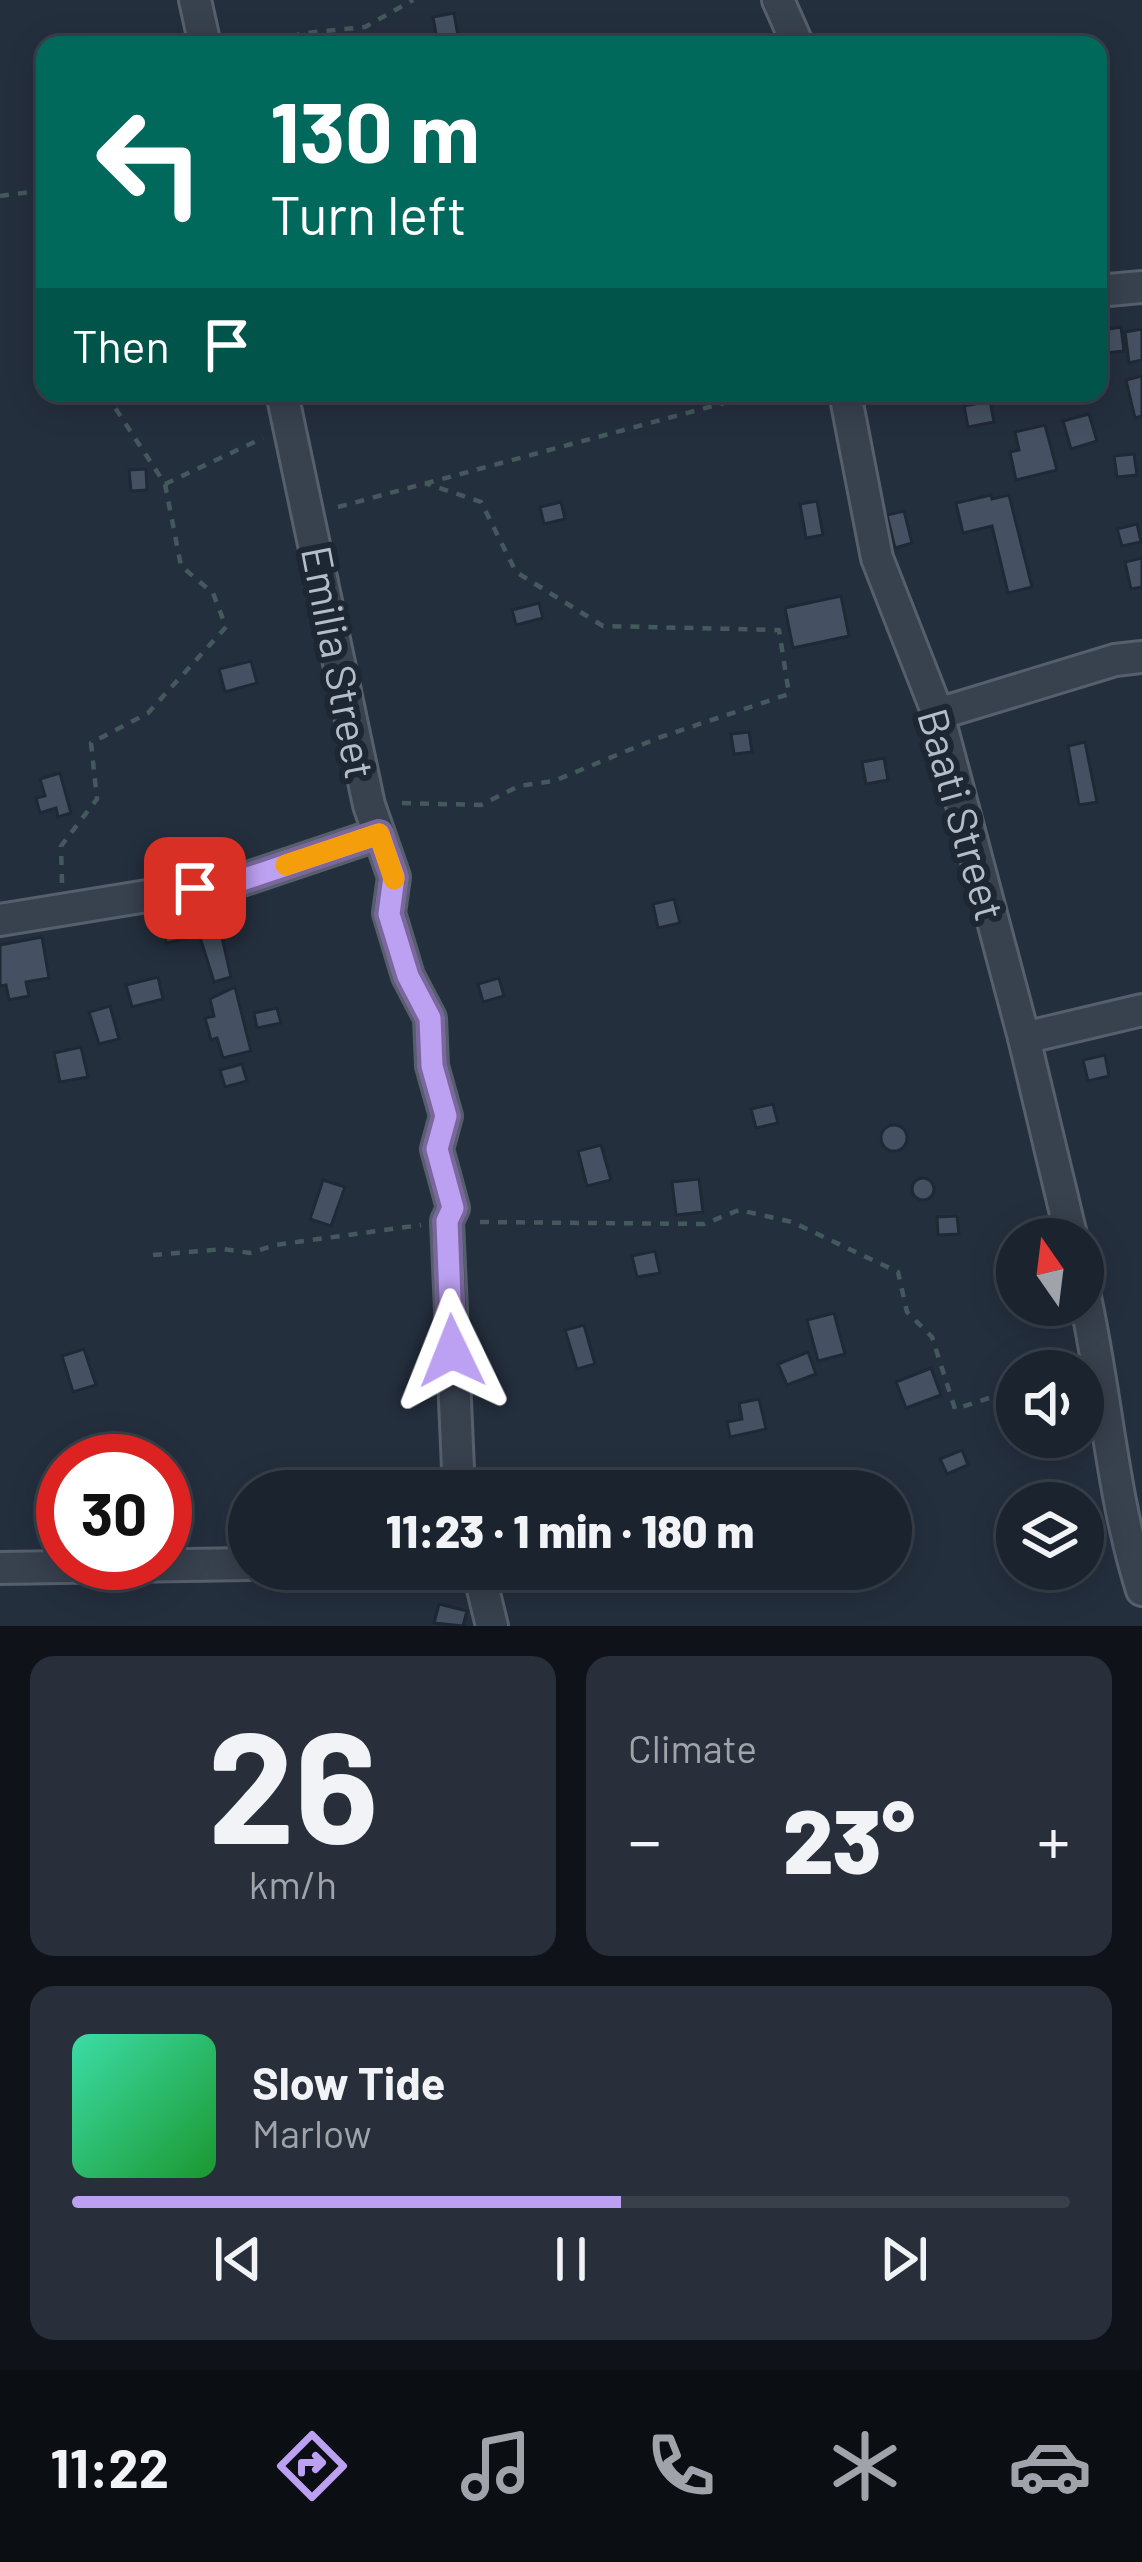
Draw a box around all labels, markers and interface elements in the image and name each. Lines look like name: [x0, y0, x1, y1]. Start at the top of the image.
text: 130 m: [270, 79, 480, 180]
icon: left: [72, 84, 228, 240]
text: Turn left: [270, 181, 467, 246]
icon: arrive: [194, 312, 260, 378]
text: Then: [72, 318, 170, 372]
street label: Emilia Street: [293, 542, 387, 782]
street label: Baati Street: [909, 702, 1017, 926]
pin: [144, 837, 246, 939]
icon: arrive: [162, 855, 228, 921]
north arrow: [996, 1218, 1104, 1326]
map controls: [996, 1218, 1104, 1590]
position arrow: [389, 1288, 515, 1414]
button: sound: [996, 1350, 1104, 1458]
speed limit sign: 30: [36, 1434, 192, 1590]
button: layers: [996, 1482, 1104, 1590]
text: 11:23 · 1 min · 180 m: [386, 1503, 754, 1557]
text: 26: [207, 1688, 379, 1875]
text: Climate: [628, 1724, 757, 1771]
text: 23°: [783, 1784, 915, 1892]
text: −: [628, 1799, 661, 1878]
text: +: [1037, 1799, 1070, 1878]
text: km/h: [249, 1860, 337, 1907]
text: Slow Tide: [252, 2055, 445, 2109]
text: Marlow: [252, 2109, 372, 2156]
icon: previous: [205, 2226, 271, 2292]
icon: pause: [538, 2226, 604, 2292]
icon: next: [871, 2226, 937, 2292]
icon: directions: [270, 2424, 354, 2508]
icon: music: [454, 2424, 538, 2508]
icon: phone: [639, 2424, 723, 2508]
icon: climate: [823, 2424, 907, 2508]
icon: car: [1008, 2424, 1092, 2508]
text: 11:22: [50, 2434, 169, 2499]

